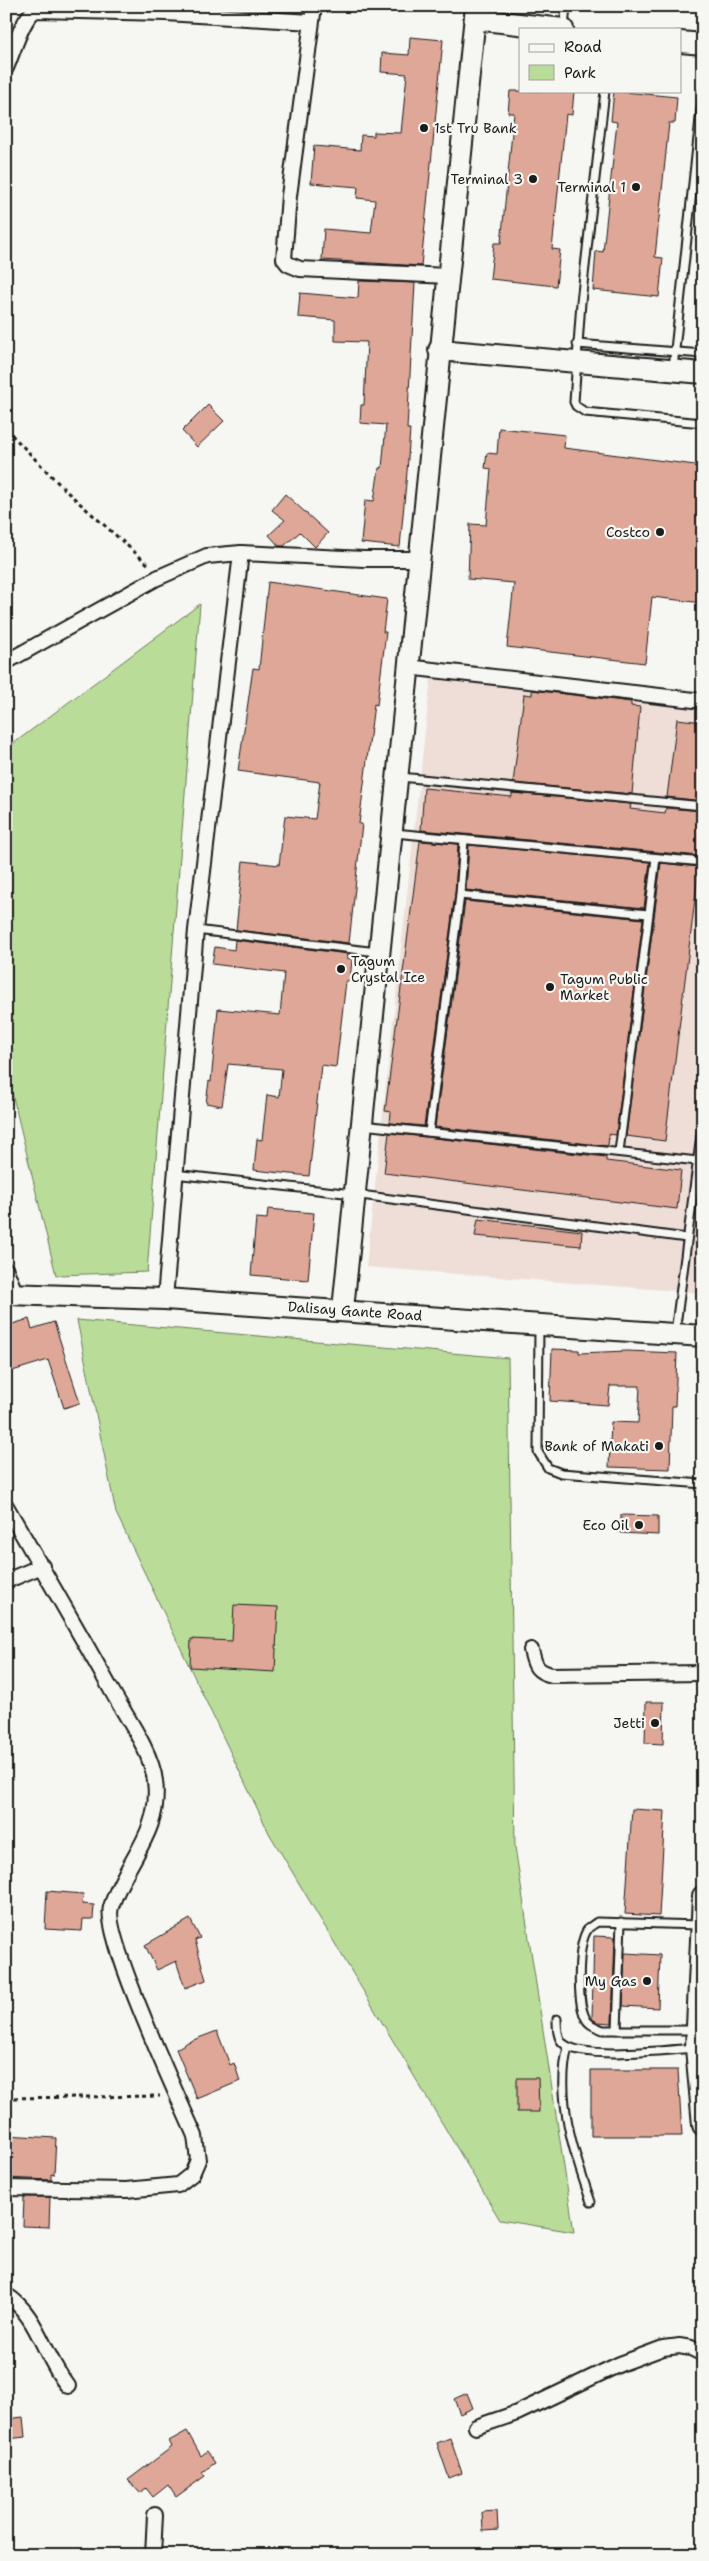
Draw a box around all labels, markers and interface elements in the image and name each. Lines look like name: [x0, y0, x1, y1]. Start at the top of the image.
legend: [519, 28, 682, 92]
text: Road: [564, 37, 602, 57]
text: Park: [564, 63, 596, 83]
place label: 1st Tru Bank: [434, 119, 517, 137]
marker: 1st Tru Bank: [418, 122, 430, 134]
place label: Terminal 3: [451, 170, 523, 188]
marker: Terminal 3: [527, 173, 539, 185]
place label: Terminal 1: [557, 178, 626, 196]
marker: Terminal 1: [630, 181, 642, 193]
place label: Costco: [606, 523, 650, 541]
marker: Costco: [654, 526, 666, 538]
place label: Tagum Crystal Ice: [351, 952, 425, 986]
marker: Tagum Crystal Ice: [335, 963, 347, 975]
place label: Tagum Public Market: [560, 970, 648, 1004]
marker: Tagum Public Market: [544, 981, 556, 993]
street label: Dalisay Gante Road: [287, 1297, 423, 1325]
place label: Bank of Makati: [544, 1437, 649, 1455]
marker: Bank of Makati: [653, 1440, 665, 1452]
place label: Eco Oil: [582, 1516, 630, 1534]
marker: Eco Oil: [633, 1519, 645, 1531]
place label: Jetti: [613, 1714, 645, 1732]
marker: Jetti: [649, 1717, 661, 1729]
place label: My Gas: [585, 1972, 637, 1990]
marker: My Gas: [641, 1975, 653, 1987]

